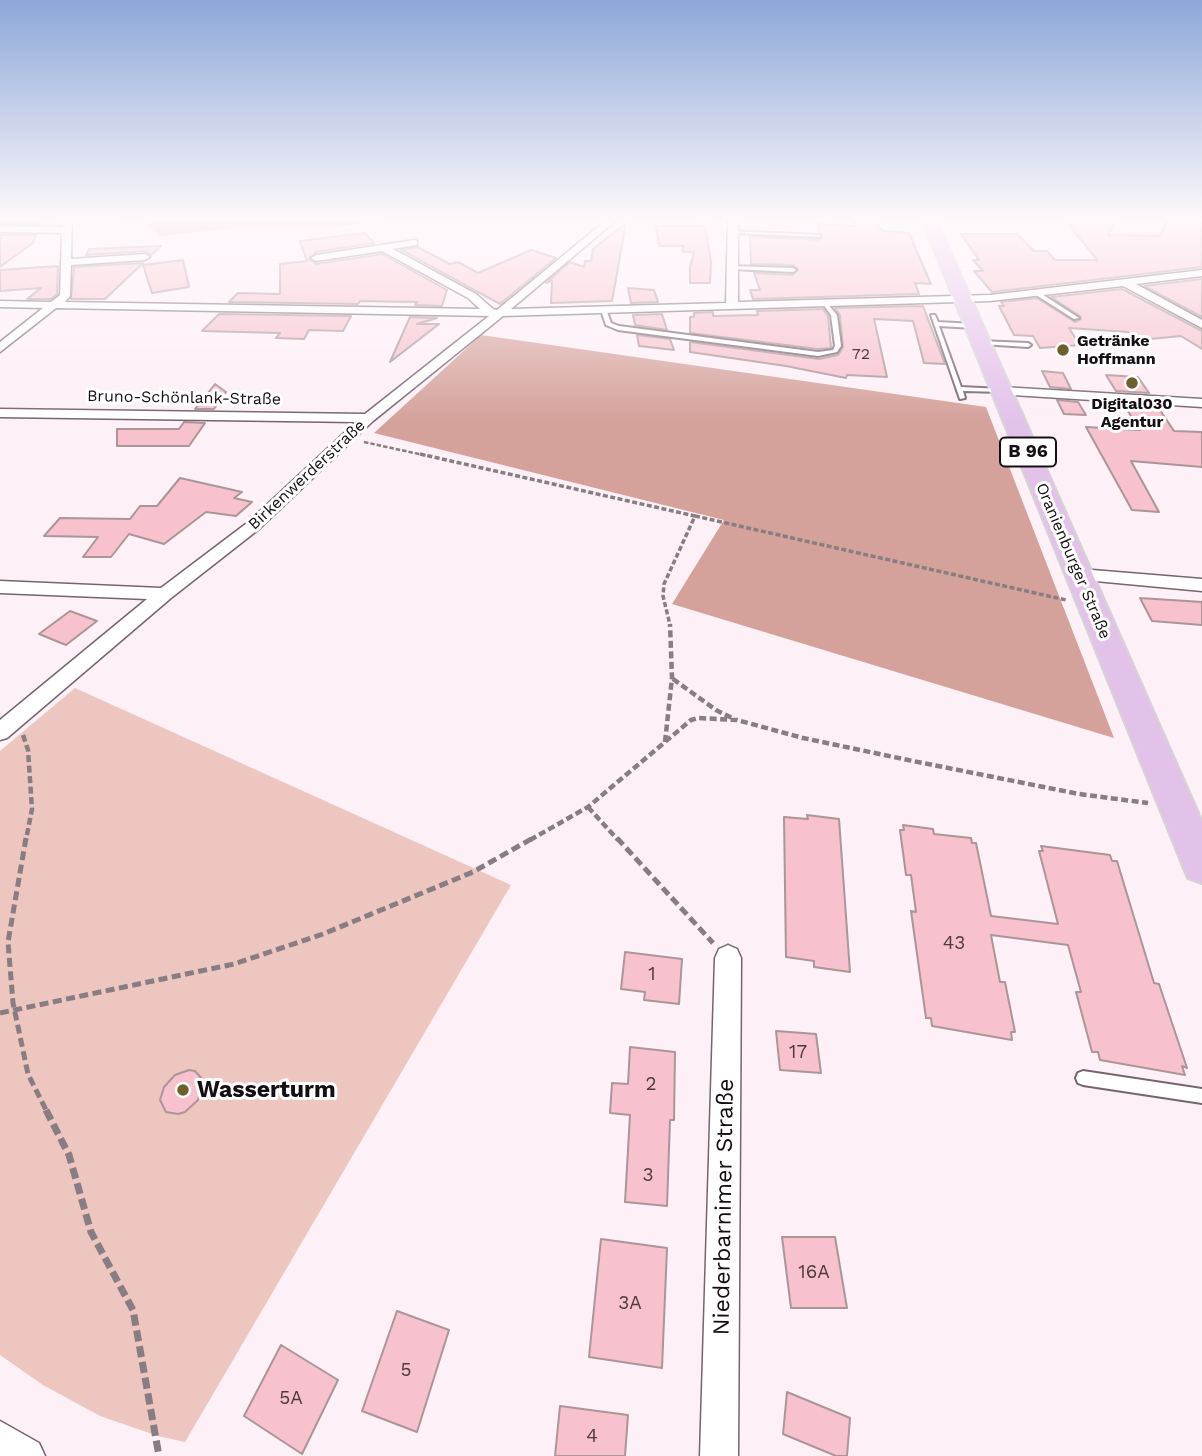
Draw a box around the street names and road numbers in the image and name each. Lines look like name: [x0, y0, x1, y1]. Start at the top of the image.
street label: Bruno-Schönlank-Straße: [87, 387, 281, 409]
street label: Birkenwerderstraße: [245, 416, 369, 534]
road number: B 96: [1000, 438, 1056, 466]
street label: Oranienburger Straße: [1031, 480, 1115, 642]
street label: Niederbarnimer Straße: [708, 1078, 740, 1336]

